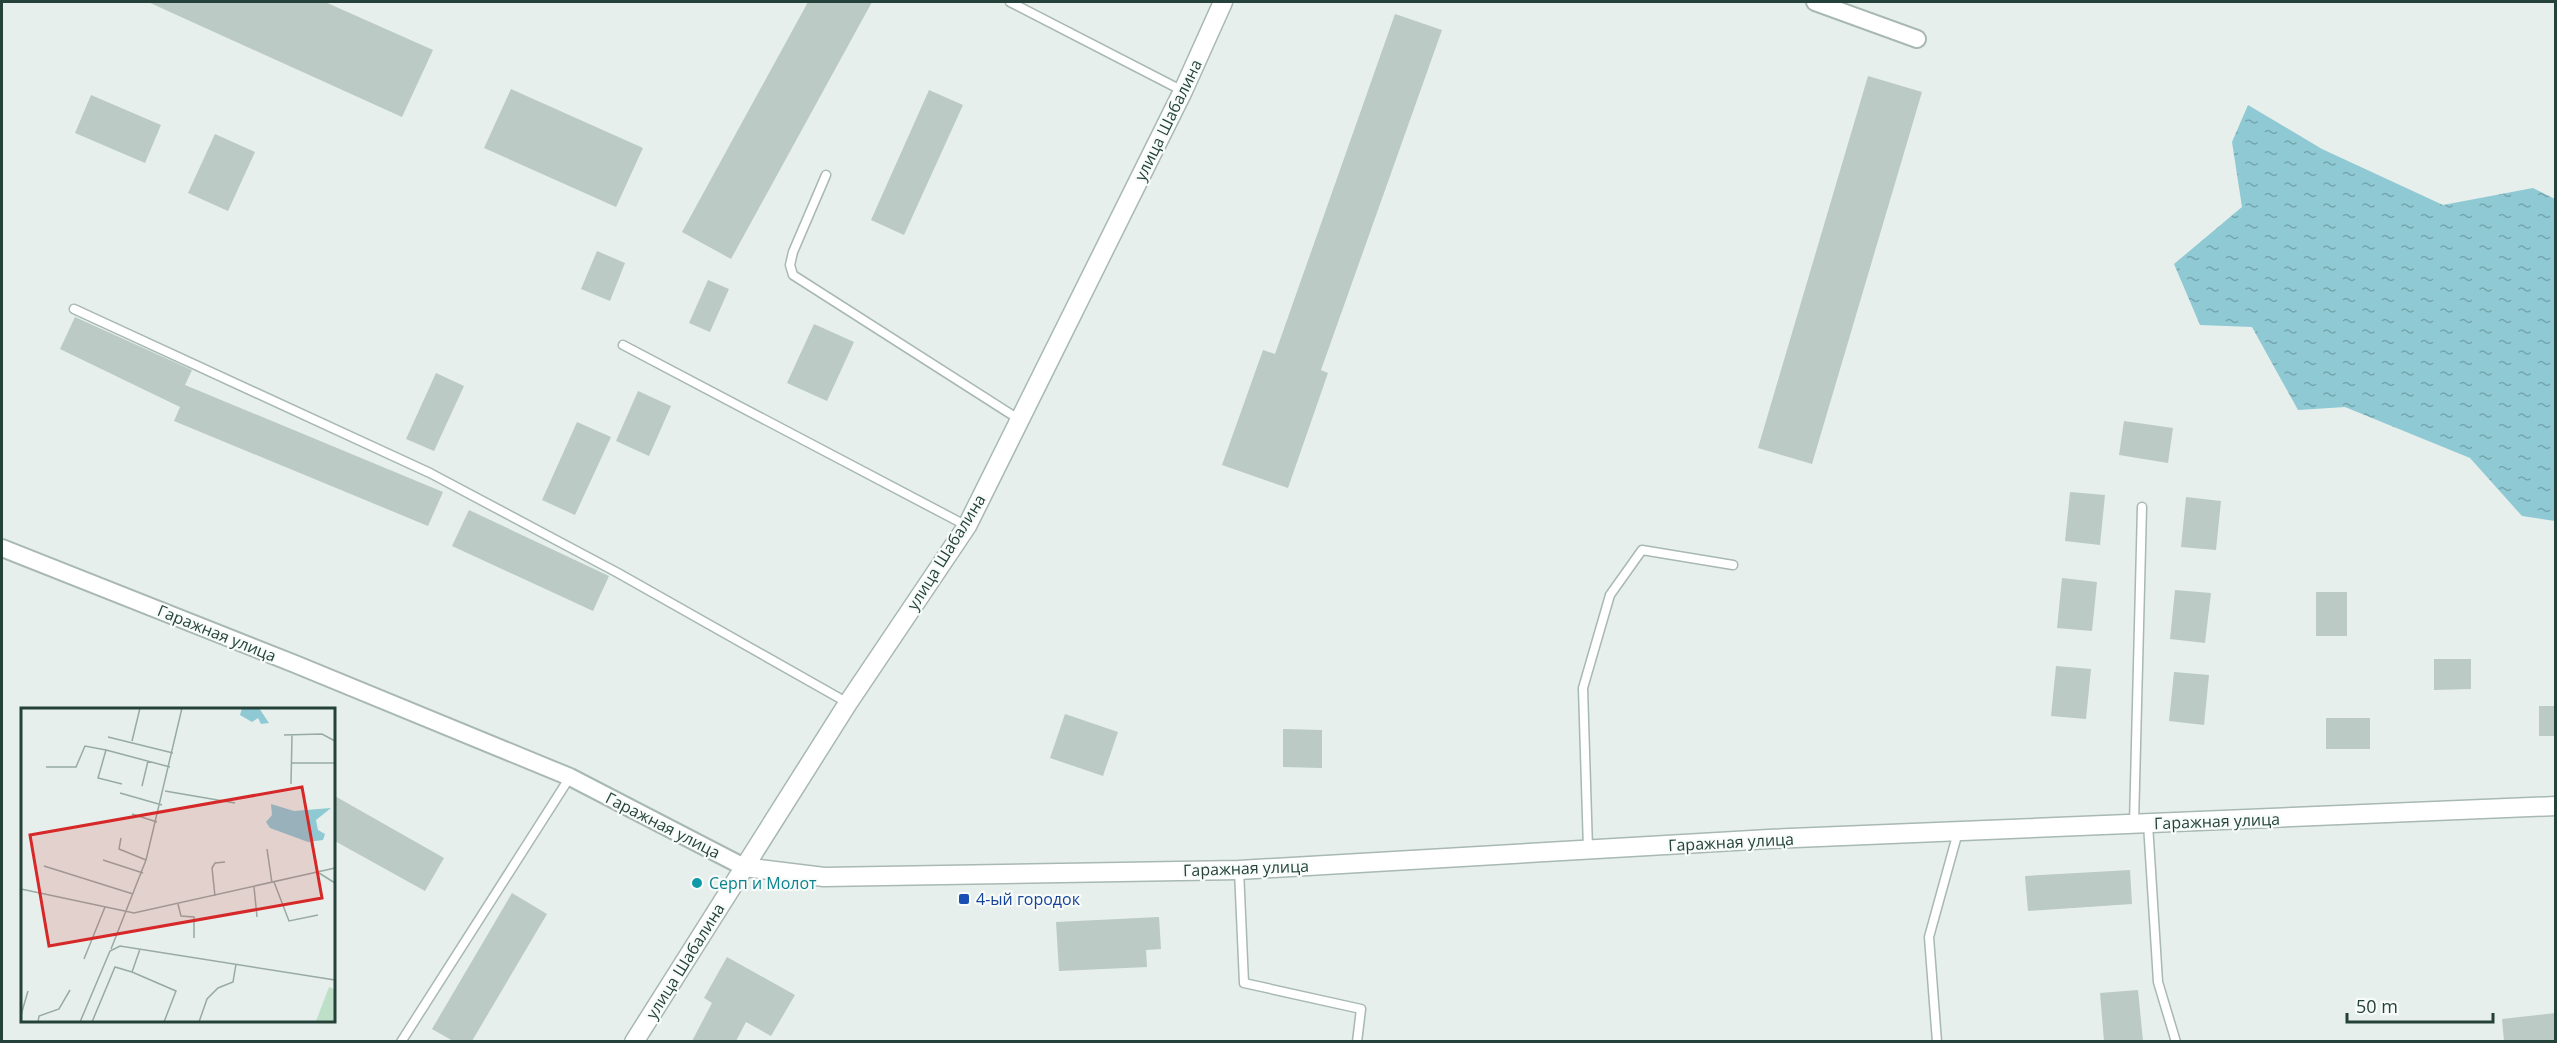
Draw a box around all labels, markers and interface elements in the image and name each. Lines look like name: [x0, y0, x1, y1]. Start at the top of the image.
street label: улица Шабалина: [1129, 56, 1207, 184]
street label: улица Шабалина: [902, 490, 990, 614]
street label: Гаражная улица: [154, 599, 280, 667]
inset map: [21, 708, 334, 1022]
street label: Гаражная улица: [602, 787, 724, 863]
street label: Гаражная улица: [2154, 808, 2280, 834]
street label: Гаражная улица: [1668, 828, 1794, 856]
street label: Гаражная улица: [1183, 855, 1309, 881]
place label: Серп и Молот: [709, 872, 817, 894]
marker: Серп и Молот: [690, 876, 704, 890]
place label: 4-ый городок: [976, 888, 1081, 910]
marker: 4-ый городок: [957, 892, 971, 906]
street label: улица Шабалина: [641, 899, 729, 1023]
scale bar: [2347, 986, 2492, 1024]
text: 50 m: [2356, 994, 2398, 1018]

